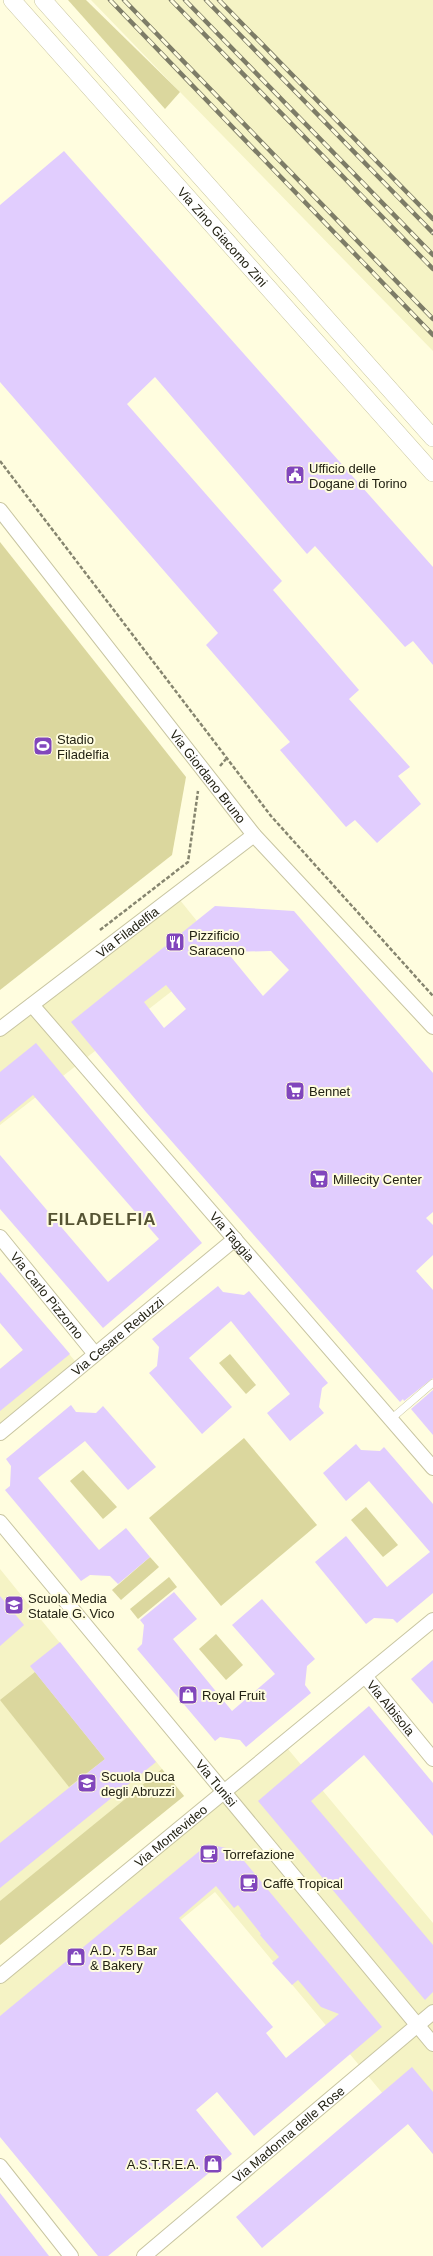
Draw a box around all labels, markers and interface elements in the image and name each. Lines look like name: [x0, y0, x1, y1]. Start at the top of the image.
street label: Via Zino Giacomo Zini: [174, 184, 271, 290]
place label: Ufficio delle Dogane di Torino: [309, 461, 407, 491]
public building icon: Ufficio delle Dogane di Torino: [284, 464, 306, 486]
street label: Via Giordano Bruno: [167, 727, 249, 826]
place label: Stadio Filadelfia: [57, 732, 110, 762]
sports icon: Stadio Filadelfia: [32, 735, 54, 757]
street label: Via Filadelfia: [93, 903, 162, 961]
place label: Pizzificio Saraceno: [189, 928, 245, 958]
restaurant icon: Pizzificio Saraceno: [164, 931, 186, 953]
supermarket icon: Bennet: [284, 1080, 306, 1102]
place label: Bennet: [309, 1084, 351, 1099]
supermarket icon: Millecity Center: [308, 1168, 330, 1190]
place label: Millecity Center: [333, 1172, 423, 1187]
street label: Via Taggia: [207, 1209, 258, 1265]
district label: FILADELFIA: [47, 1210, 157, 1229]
street label: Via Carlo Pizzorno: [7, 1249, 87, 1342]
street label: Via Cesare Reduzzi: [69, 1294, 167, 1379]
place label: Scuola Media Statale G. Vico: [28, 1591, 114, 1621]
school or university icon: Scuola Media Statale G. Vico: [3, 1594, 25, 1616]
street label: Via Albisola: [364, 1677, 418, 1739]
shop icon: Royal Fruit: [177, 1684, 199, 1706]
place label: Royal Fruit: [202, 1688, 265, 1703]
street label: Via Tunisi: [192, 1757, 240, 1810]
place label: Scuola Duca degli Abruzzi: [101, 1769, 175, 1799]
school or university icon: Scuola Duca degli Abruzzi: [76, 1772, 98, 1794]
street label: Via Montevideo: [132, 1802, 210, 1870]
cafe icon: Torrefazione: [198, 1843, 220, 1865]
place label: Torrefazione: [223, 1847, 295, 1862]
cafe icon: Caffè Tropical: [238, 1872, 260, 1894]
place label: Caffè Tropical: [263, 1876, 343, 1891]
place label: A.D. 75 Bar & Bakery: [90, 1943, 158, 1973]
shop icon: A.D. 75 Bar & Bakery: [65, 1946, 87, 1968]
street label: Via Madonna delle Rose: [230, 2083, 348, 2186]
shop icon: A.S.T.R.E.A.: [202, 2153, 224, 2175]
place label: A.S.T.R.E.A.: [127, 2157, 199, 2172]

